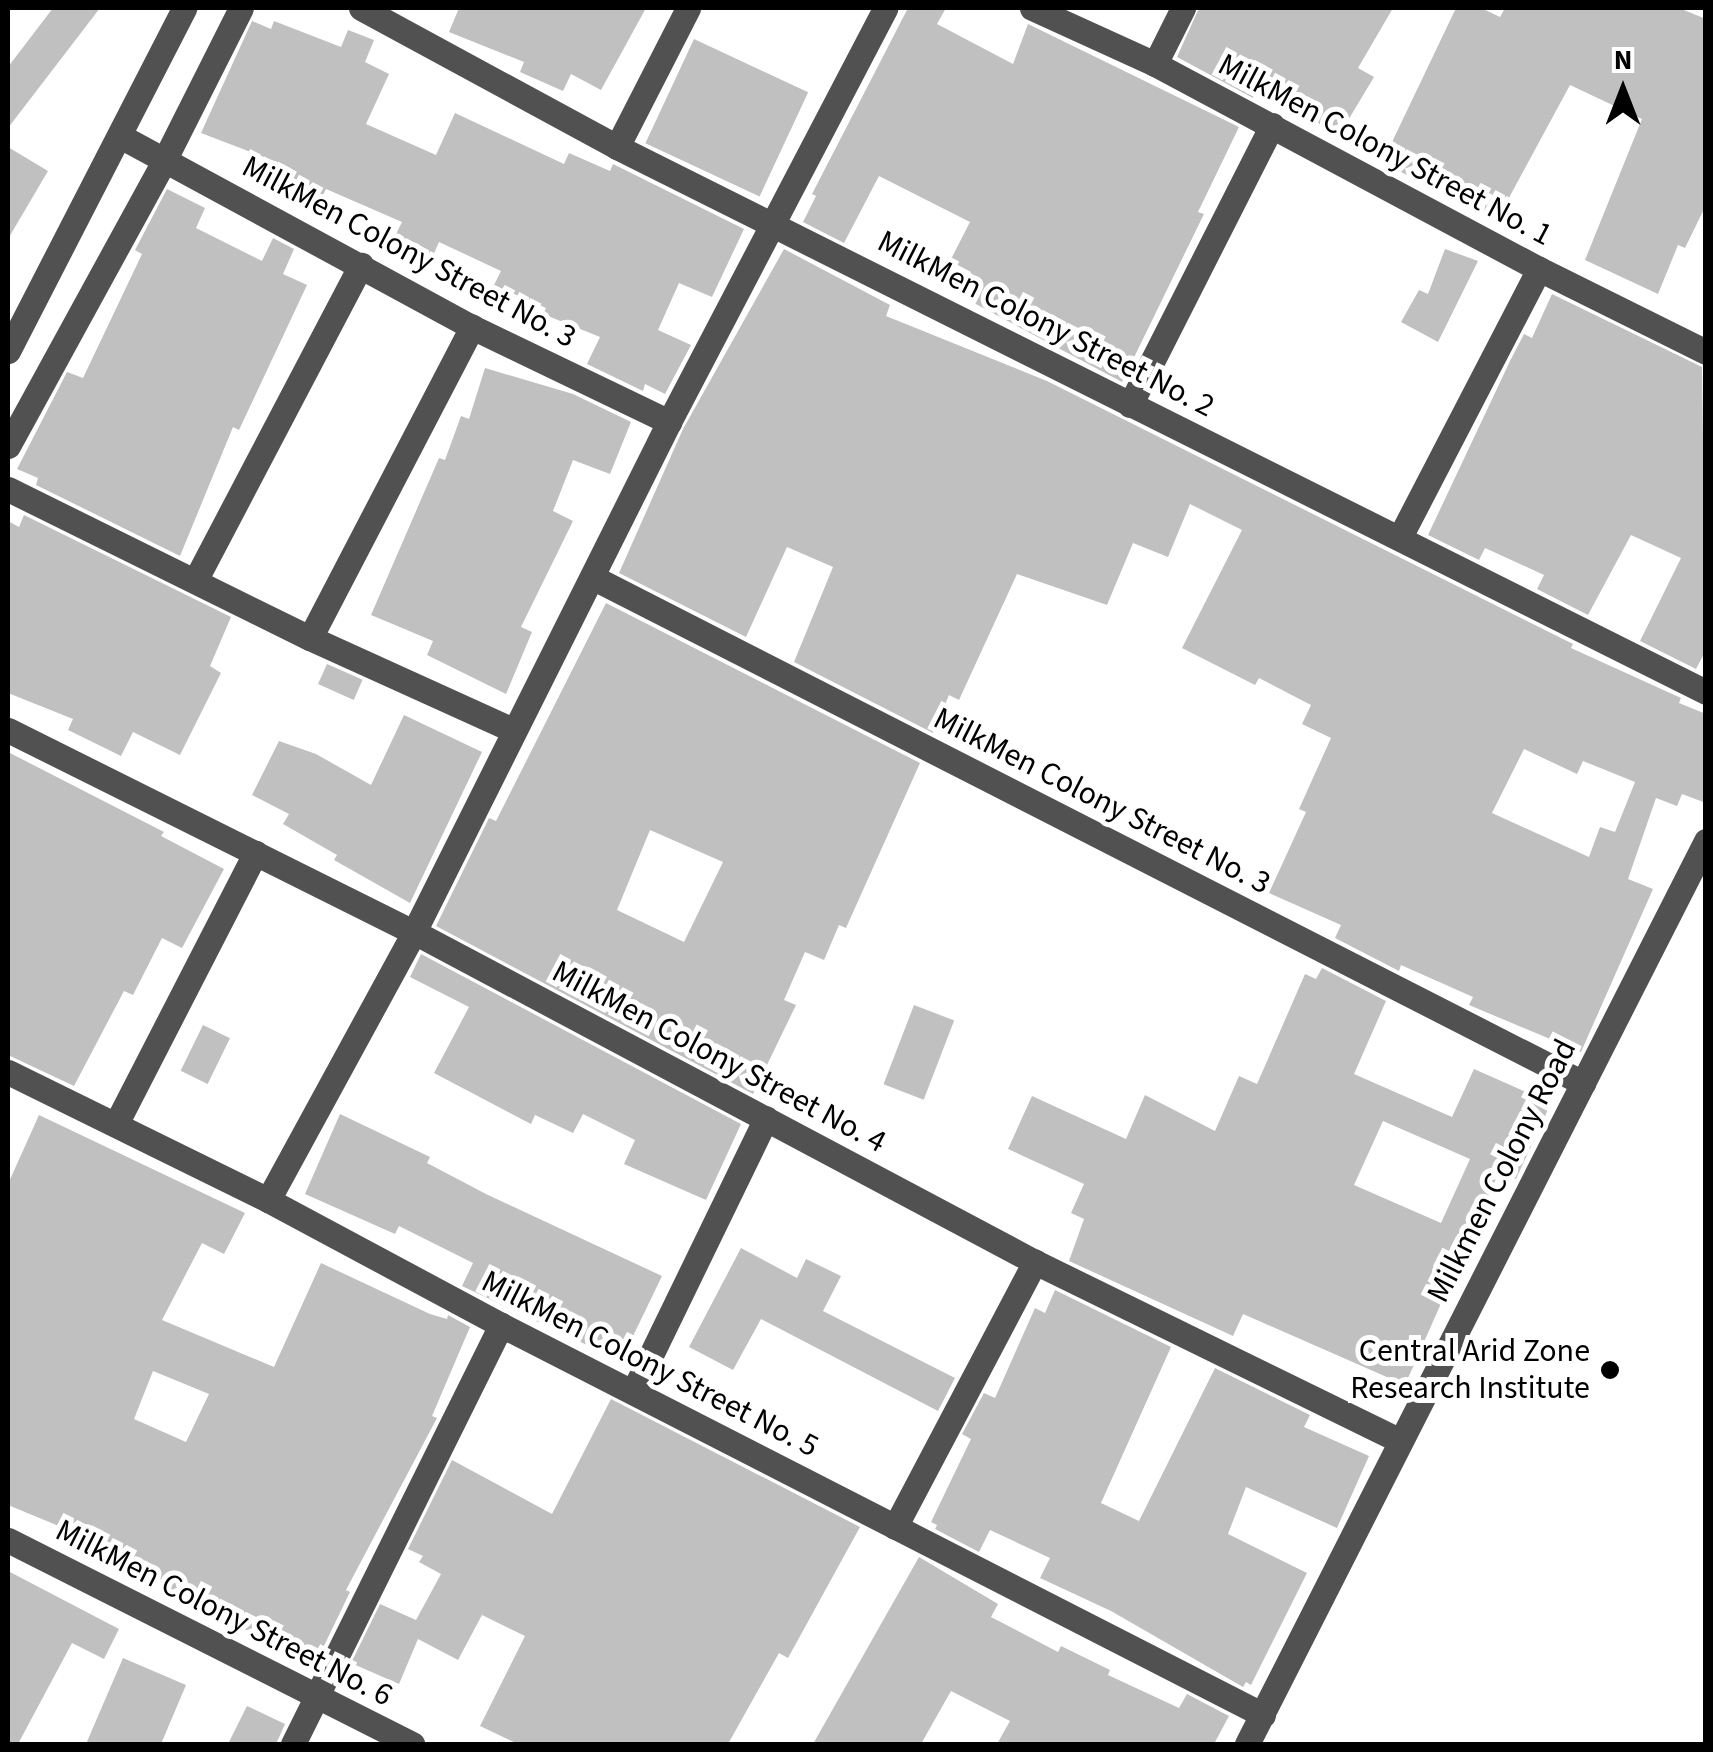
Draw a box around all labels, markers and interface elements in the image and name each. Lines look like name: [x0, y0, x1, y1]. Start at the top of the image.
north arrow: [1573, 40, 1673, 140]
text: N: [1614, 40, 1632, 80]
street label: MilkMen Colony Street No. 1: [1211, 46, 1559, 254]
street label: MilkMen Colony Street No. 3: [235, 148, 583, 356]
street label: MilkMen Colony Street No. 2: [871, 222, 1221, 426]
street label: MilkMen Colony Street No. 3: [927, 699, 1277, 903]
street label: MilkMen Colony Street No. 4: [545, 953, 893, 1161]
street label: Milkmen Colony Road: [1419, 1033, 1585, 1309]
street label: MilkMen Colony Street No. 5: [475, 1262, 825, 1466]
place label: Central Arid Zone Research Institute: [1350, 1333, 1590, 1408]
marker: Central Arid Zone Research Institute: [1599, 1359, 1621, 1381]
street label: MilkMen Colony Street No. 6: [49, 1511, 399, 1715]

